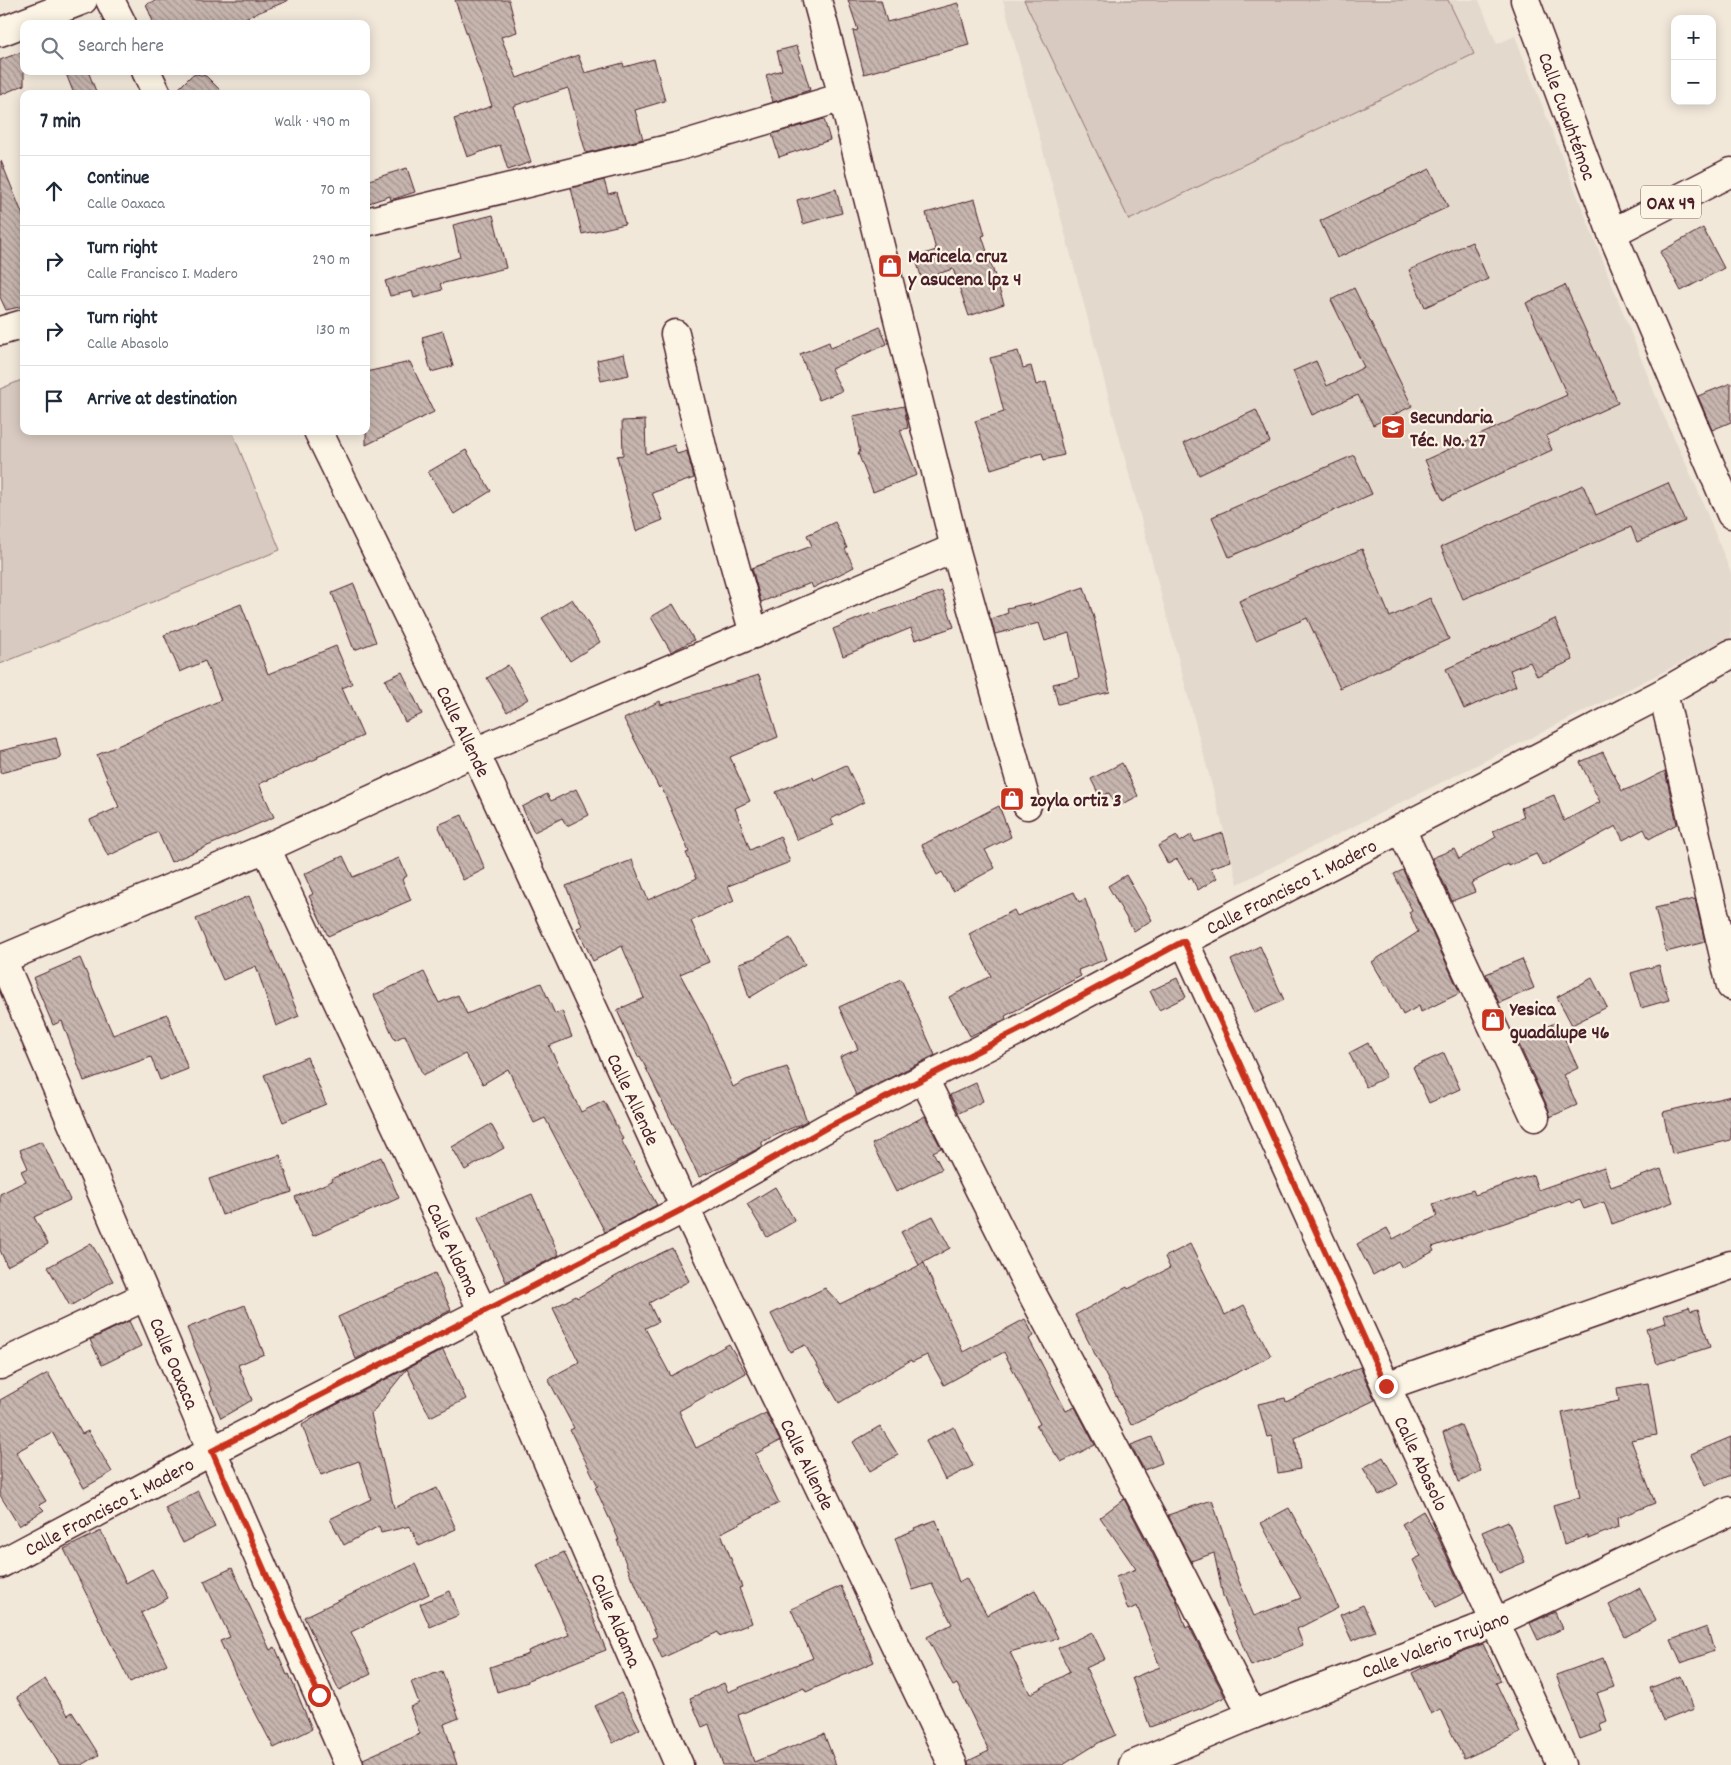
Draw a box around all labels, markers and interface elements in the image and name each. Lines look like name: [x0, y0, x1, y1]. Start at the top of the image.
map controls: [1671, 15, 1716, 105]
button: +: [1671, 15, 1716, 60]
search box: [20, 20, 370, 75]
icon: search: [38, 34, 66, 62]
text: Search here: [78, 34, 164, 61]
street label: Calle Cuauhtémoc: [1529, 49, 1601, 185]
button: −: [1671, 60, 1716, 105]
text: 7 min: [40, 108, 81, 138]
text: Walk · 490 m: [275, 111, 350, 134]
text: Continue: [87, 166, 149, 193]
icon: ahead: [40, 177, 68, 205]
text: 70 m: [320, 179, 350, 202]
road number: OAX 49: [1641, 186, 1701, 218]
text: Calle Oaxaca: [87, 193, 165, 216]
text: Turn right: [87, 236, 158, 263]
place label: Maricela cruz y asucena lpz 4: [908, 244, 1022, 295]
icon: right: [40, 247, 68, 275]
text: 290 m: [312, 249, 350, 272]
shop icon: Maricela cruz y asucena lpz 4: [877, 253, 903, 279]
text: Calle Francisco I. Madero: [87, 263, 238, 286]
text: Turn right: [87, 306, 158, 333]
icon: right: [40, 317, 68, 345]
text: 130 m: [316, 319, 350, 342]
text: Calle Abasolo: [87, 333, 169, 356]
icon: arrive: [40, 387, 68, 415]
text: Arrive at destination: [87, 387, 237, 414]
place label: Secundaria Téc. No. 27: [1410, 405, 1493, 456]
school or university icon: Secundaria Téc. No. 27: [1380, 414, 1406, 440]
street label: Calle Allende: [427, 682, 496, 783]
shop icon: zoyla ortiz 3: [999, 786, 1025, 812]
place label: zoyla ortiz 3: [1030, 788, 1122, 816]
street label: Calle Francisco I. Madero: [1202, 833, 1383, 944]
place label: Yesica guadalupe 46: [1509, 997, 1610, 1048]
shop icon: Yesica guadalupe 46: [1480, 1007, 1506, 1033]
street label: Calle Allende: [598, 1050, 665, 1151]
street label: Calle Aldama: [418, 1199, 485, 1302]
street label: Calle Oaxaca: [140, 1314, 204, 1415]
route end: [1375, 1375, 1398, 1398]
street label: Calle Abasolo: [1385, 1412, 1454, 1517]
street label: Calle Allende: [771, 1415, 840, 1516]
street label: Calle Francisco I. Madero: [21, 1452, 200, 1565]
street label: Calle Aldama: [582, 1570, 647, 1673]
street label: Calle Valerio Trujano: [1358, 1606, 1514, 1688]
route start: [308, 1684, 331, 1707]

